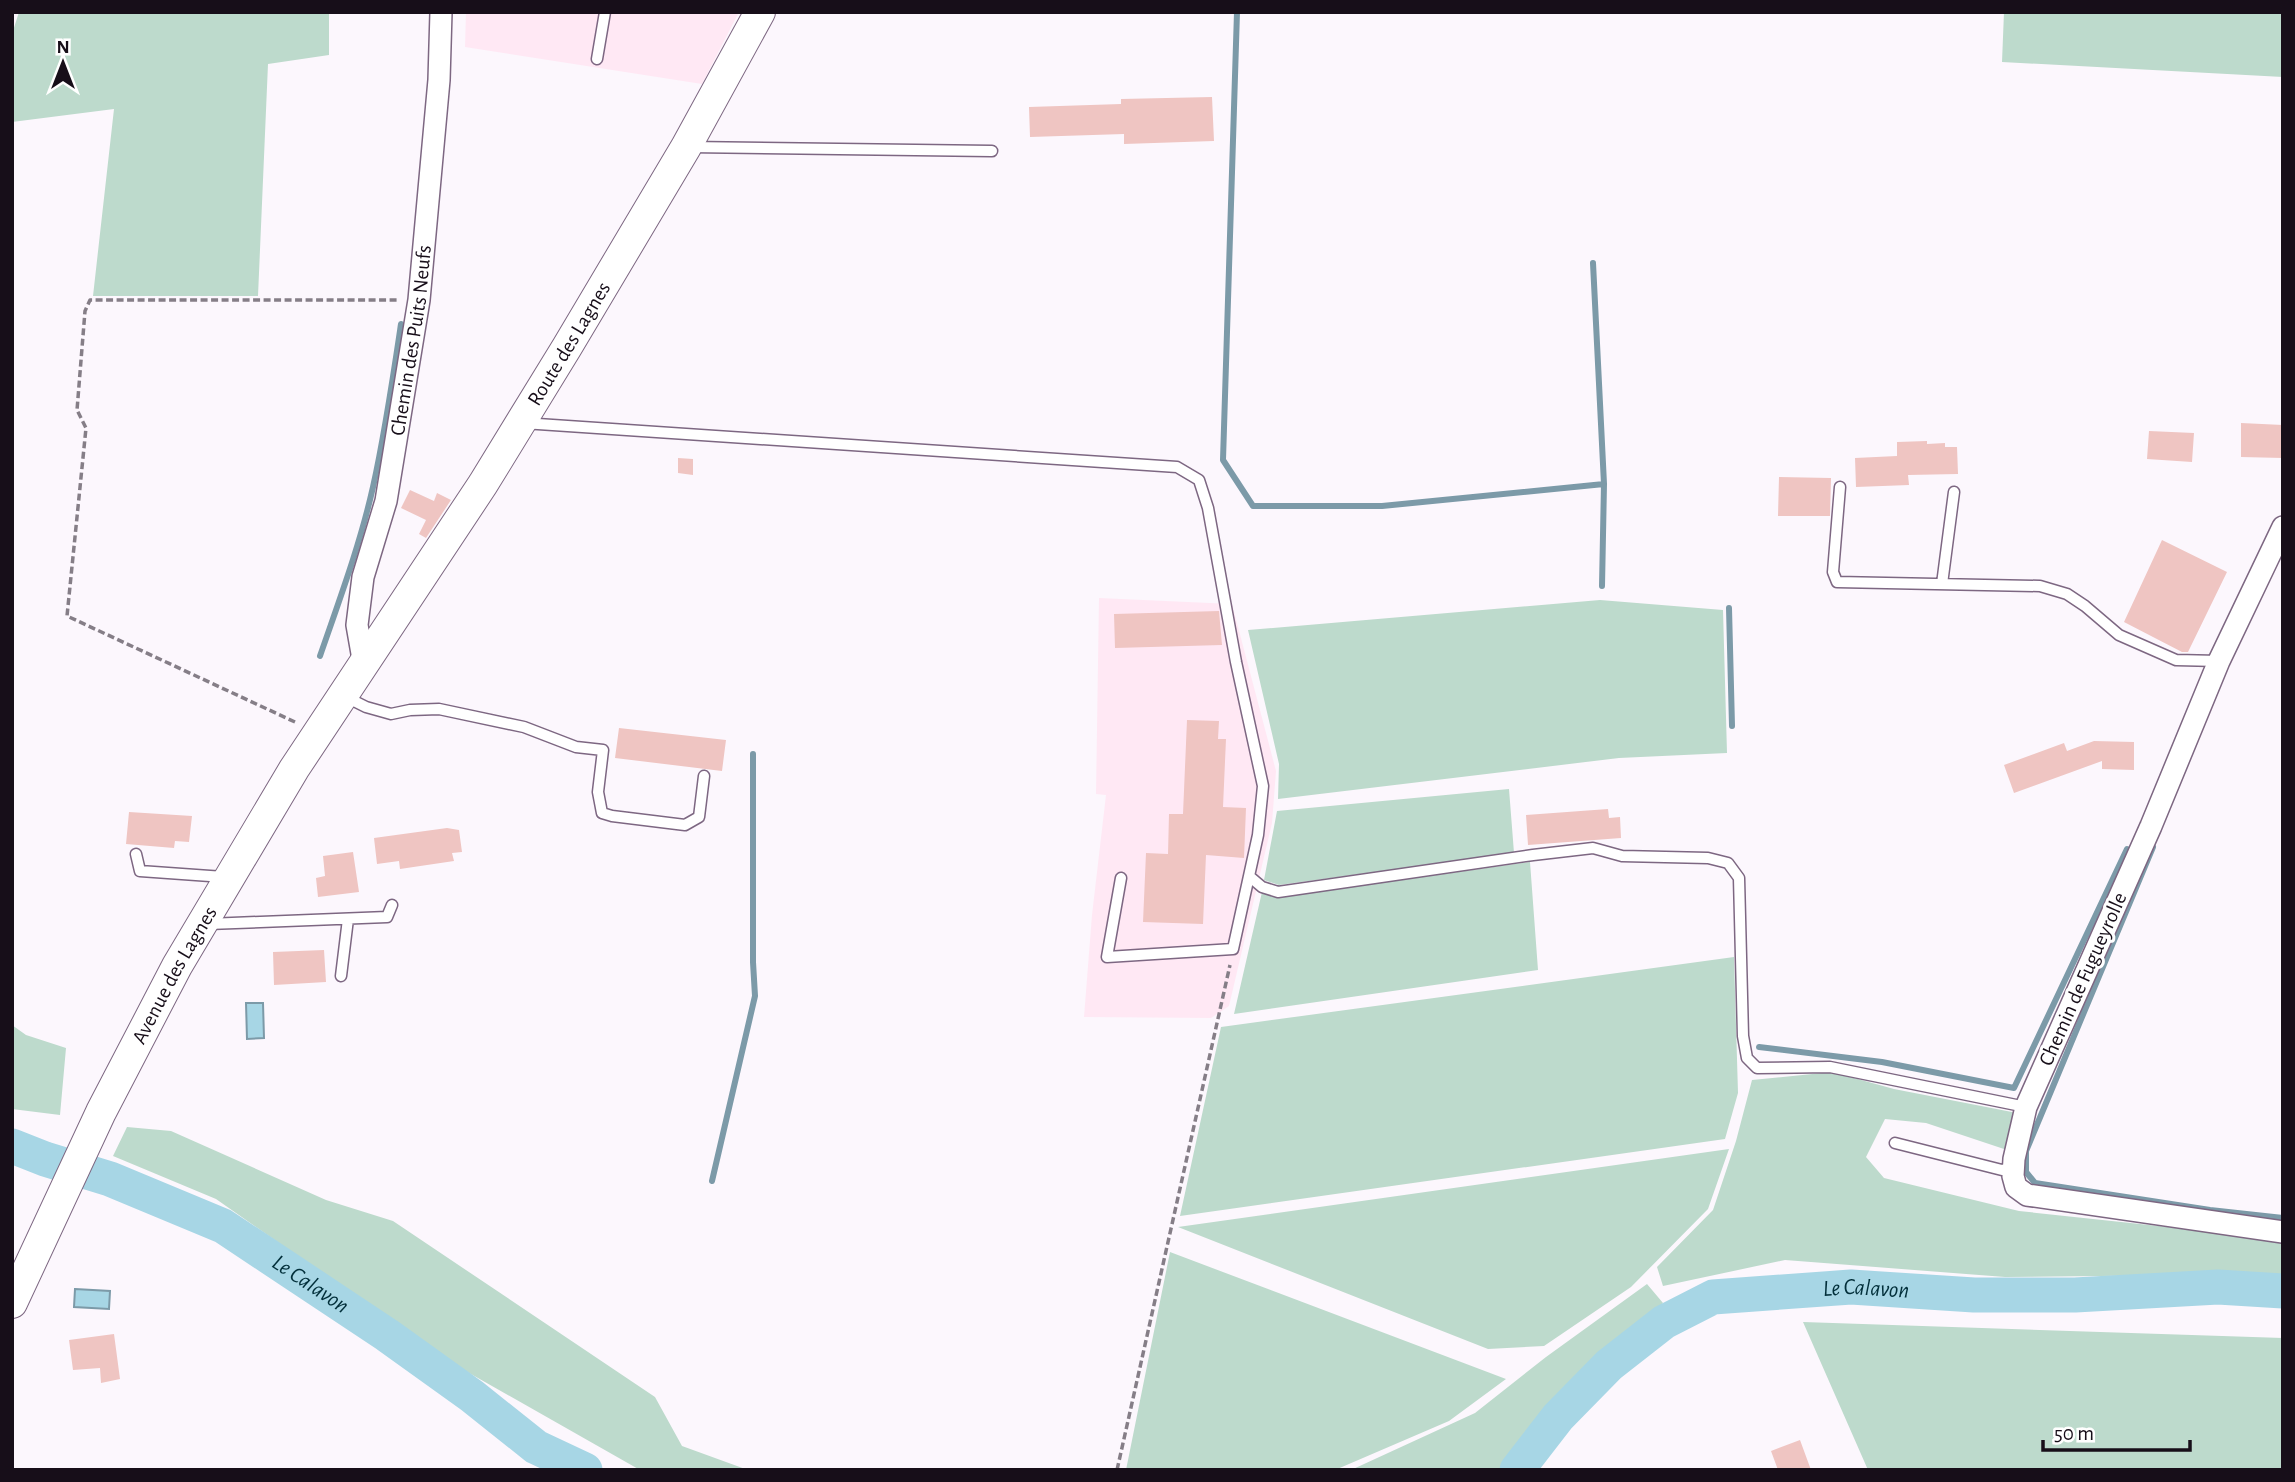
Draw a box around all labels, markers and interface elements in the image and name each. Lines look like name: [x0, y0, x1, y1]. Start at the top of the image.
north arrow: [28, 28, 98, 98]
text: N: [56, 38, 70, 57]
street label: Chemin des Puits Neufs: [386, 244, 434, 437]
street label: Route des Lagnes: [523, 278, 614, 409]
street label: Chemin de Fugueyrolle: [2035, 889, 2131, 1069]
street label: Avenue des Lagnes: [128, 903, 220, 1047]
water label: Le Calavon: [268, 1251, 353, 1318]
water label: Le Calavon: [1822, 1275, 1910, 1302]
scale bar: [2043, 1408, 2190, 1452]
text: 50 m: [2054, 1423, 2094, 1444]

